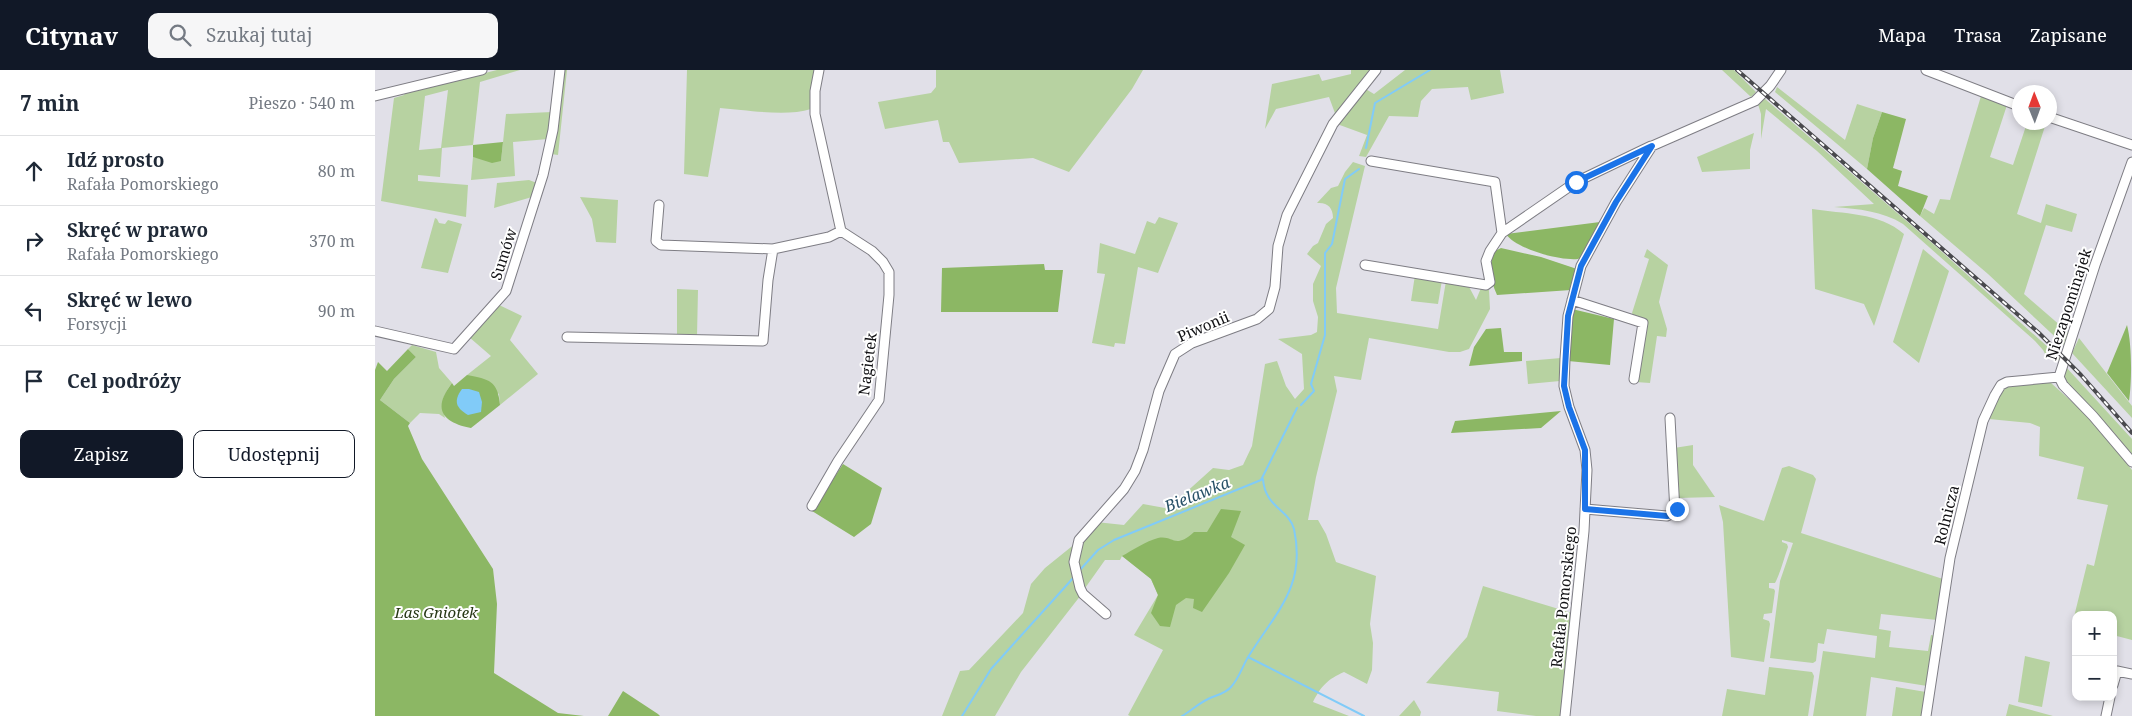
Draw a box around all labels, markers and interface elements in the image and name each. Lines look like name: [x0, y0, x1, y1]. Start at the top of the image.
search box: [148, 13, 498, 58]
text: Citynav: [25, 19, 118, 52]
icon: search: [166, 21, 194, 49]
text: Szukaj tutaj: [206, 22, 312, 48]
text: Mapa: [1878, 23, 1926, 47]
text: Trasa: [1954, 23, 2002, 47]
text: Zapisane: [2030, 23, 2107, 47]
north arrow: [2012, 85, 2057, 130]
text: 7 min: [20, 89, 79, 117]
text: Pieszo · 540 m: [249, 92, 355, 114]
text: Idź prosto: [67, 147, 164, 173]
icon: ahead: [20, 157, 48, 185]
text: 80 m: [318, 160, 355, 182]
route start: [1565, 171, 1588, 194]
text: Rafała Pomorskiego: [67, 173, 219, 195]
text: Skręć w prawo: [67, 217, 208, 243]
street label: Sumów: [485, 225, 521, 283]
icon: right: [20, 227, 48, 255]
text: 370 m: [309, 230, 355, 252]
text: Rafała Pomorskiego: [67, 243, 219, 265]
street label: Niezapominajek: [2040, 245, 2096, 363]
text: Skręć w lewo: [67, 287, 193, 313]
icon: left: [20, 297, 48, 325]
text: 90 m: [318, 300, 355, 322]
street label: Piwonii: [1174, 306, 1232, 346]
text: Forsycji: [67, 313, 127, 335]
street label: Nagietek: [853, 331, 881, 396]
icon: arrive: [20, 367, 48, 395]
text: Cel podróży: [67, 368, 181, 394]
button: Zapisz: [20, 430, 183, 478]
button: Udostępnij: [193, 430, 355, 478]
water label: Bielawka: [1160, 471, 1234, 517]
street label: Rolnicza: [1929, 483, 1963, 547]
route end: [1666, 498, 1689, 521]
street label: Rafała Pomorskiego: [1546, 525, 1580, 669]
park label: Las Gniotek: [393, 602, 478, 622]
map controls: [2072, 611, 2117, 701]
button: +: [2072, 611, 2117, 656]
button: −: [2072, 656, 2117, 701]

